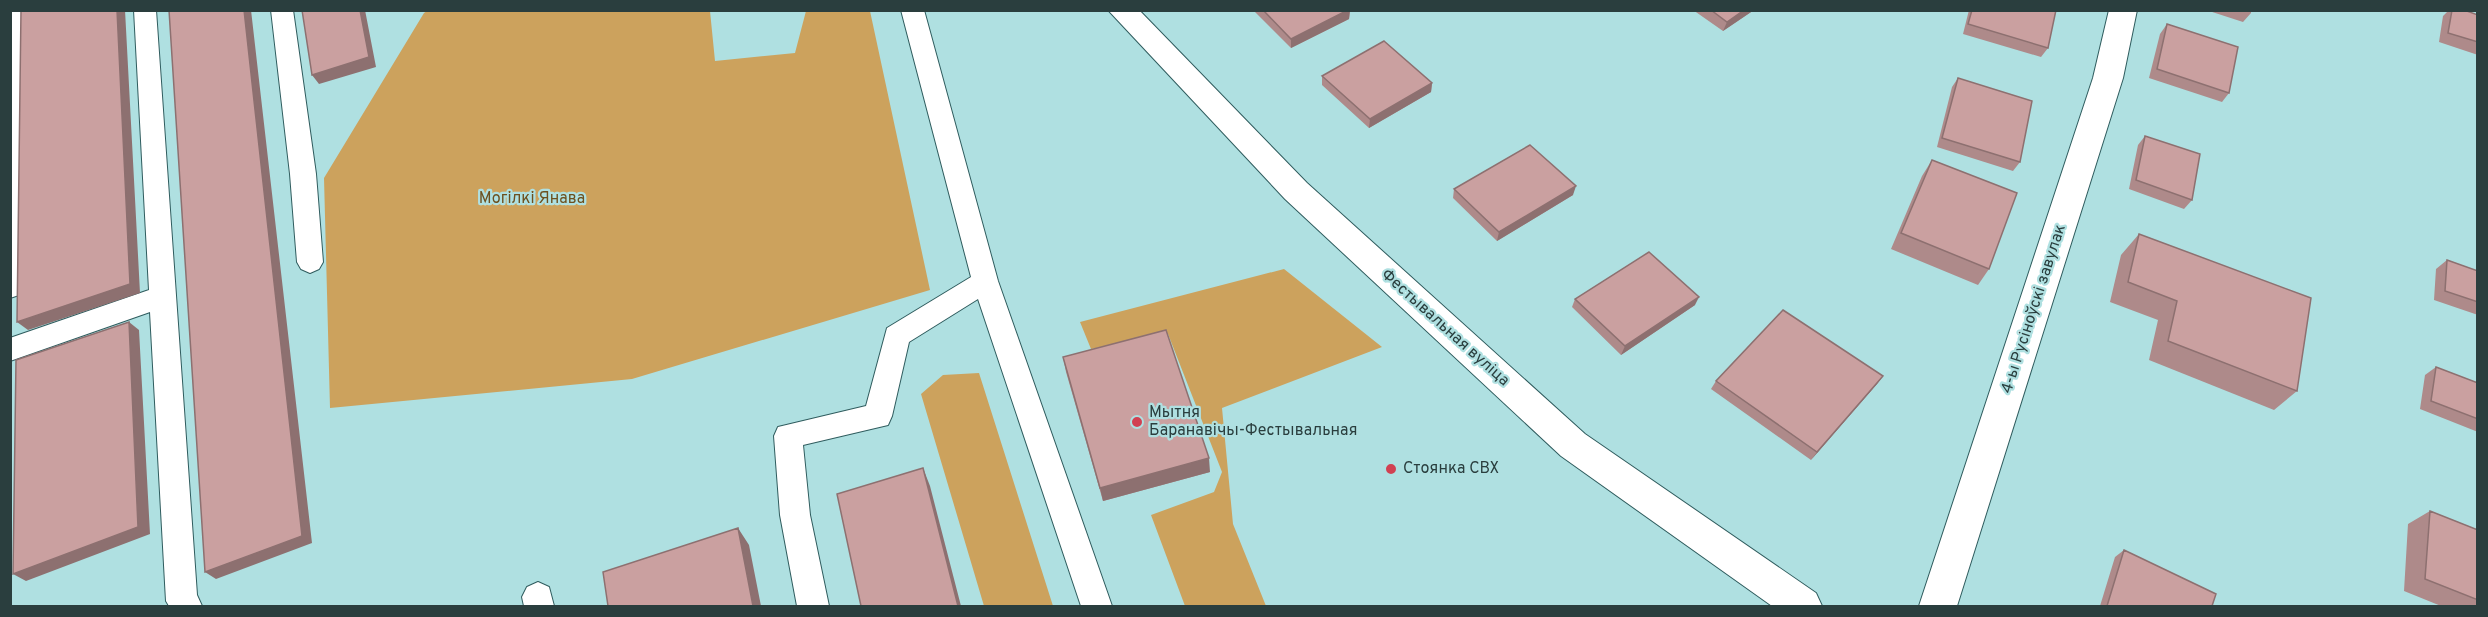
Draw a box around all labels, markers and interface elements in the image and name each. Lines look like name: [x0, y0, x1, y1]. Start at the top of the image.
park label: Могілкі Янава: [479, 189, 585, 209]
street label: 4-ы Русіноўскі завулак: [1997, 222, 2071, 396]
street label: Фестывальная вуліца: [1377, 265, 1513, 391]
place label: Мытня Баранавічы-Фестывальная: [1149, 403, 1358, 441]
marker: Мытня Баранавічы-Фестывальная: [1130, 415, 1144, 429]
place label: Стоянка СВХ: [1403, 459, 1499, 479]
marker: Стоянка СВХ: [1384, 462, 1398, 476]

